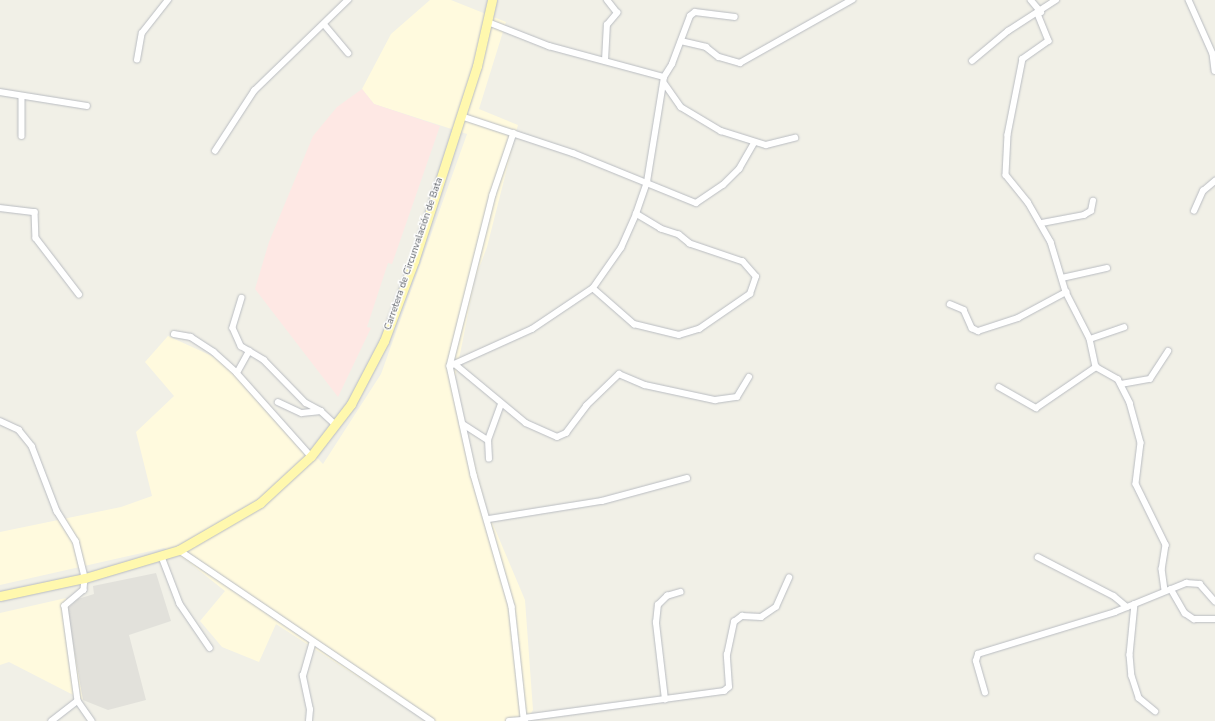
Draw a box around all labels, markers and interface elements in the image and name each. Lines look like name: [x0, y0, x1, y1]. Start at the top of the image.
street label: Carretera de Circunvalación de Bata: [382, 176, 446, 332]

